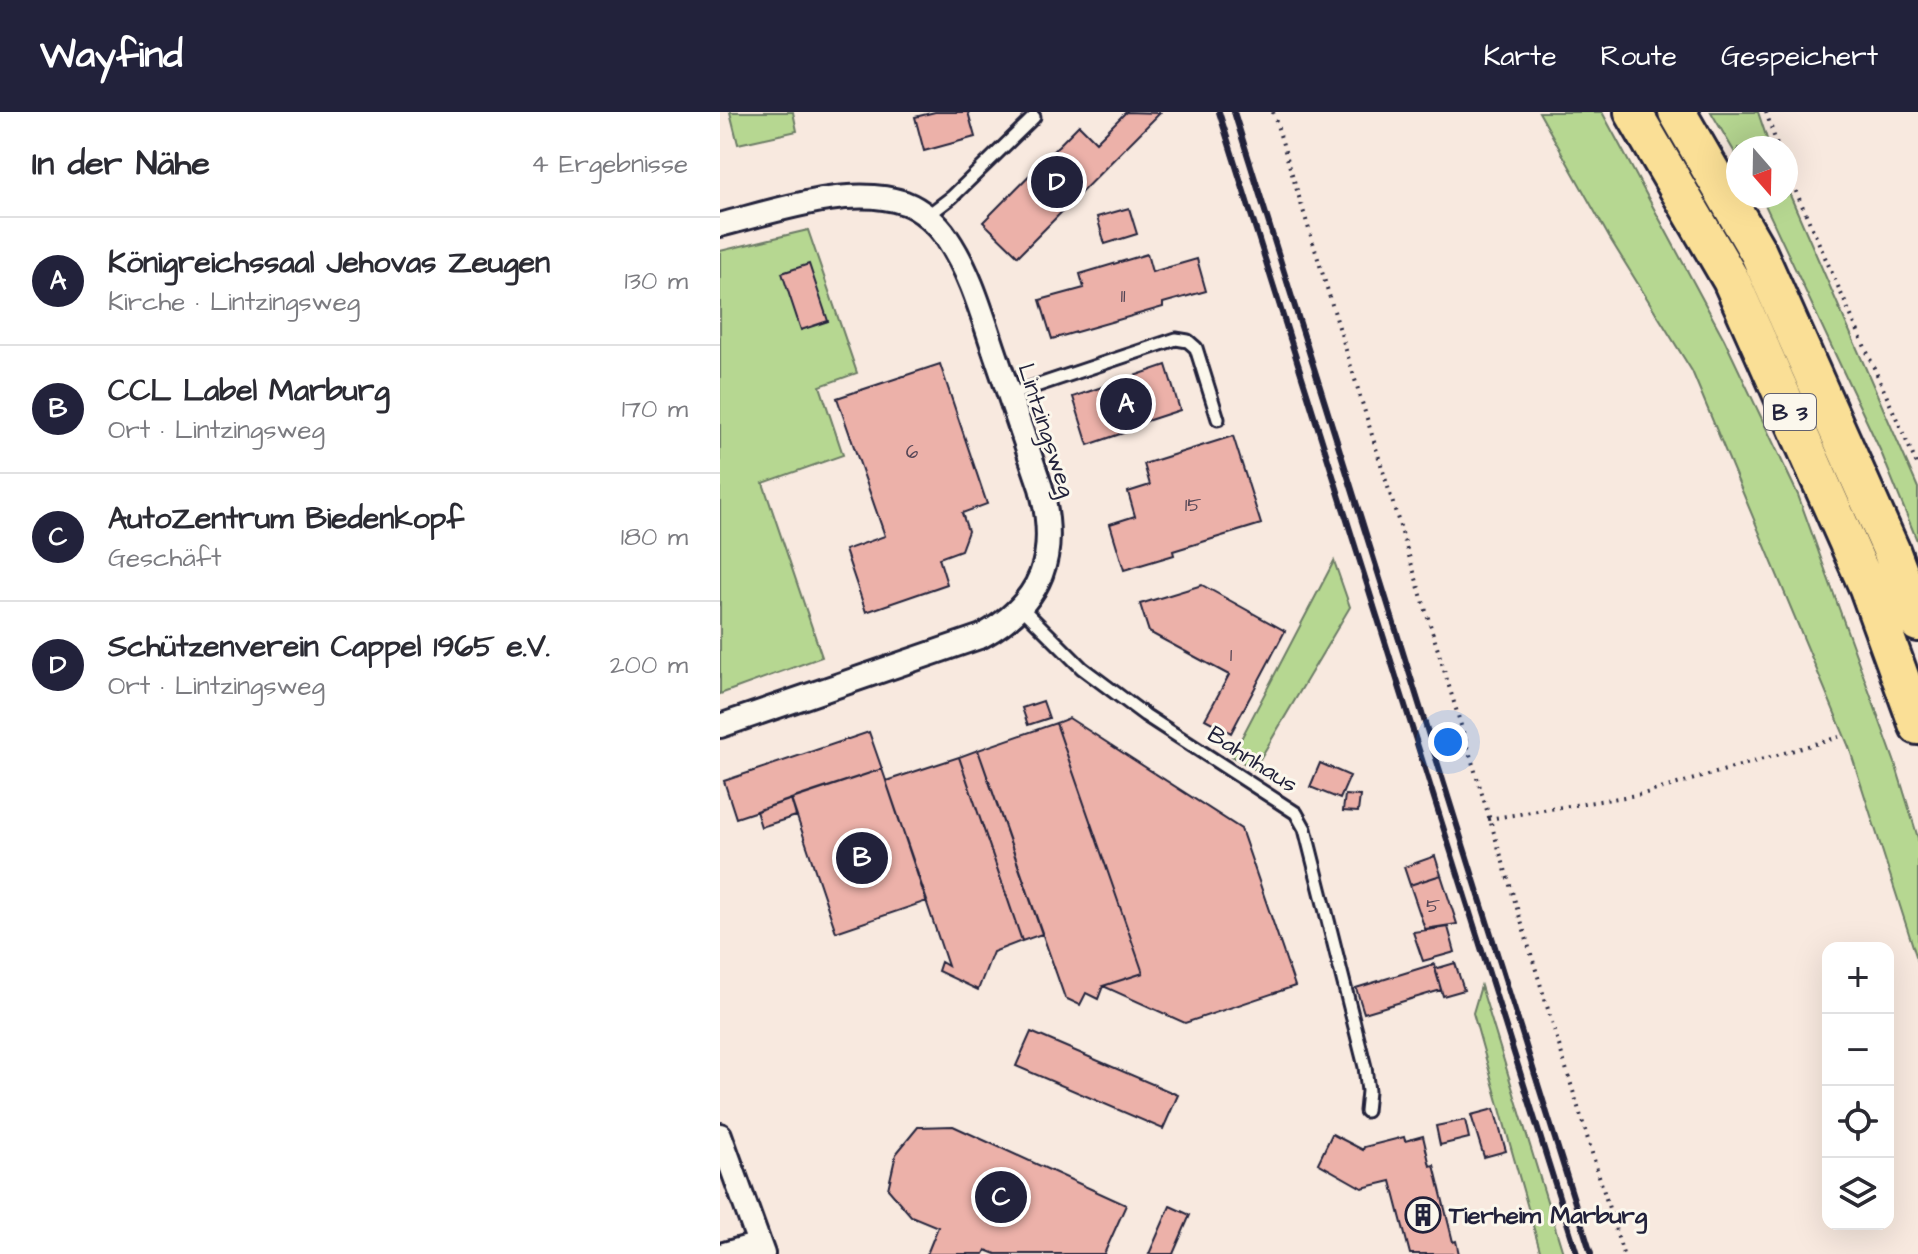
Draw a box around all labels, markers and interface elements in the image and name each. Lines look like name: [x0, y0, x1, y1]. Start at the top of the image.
text: Wayfind: [40, 30, 183, 82]
text: Karte: [1483, 37, 1557, 76]
text: Route: [1601, 37, 1677, 76]
text: Gespeichert: [1721, 37, 1878, 76]
north arrow: [1726, 136, 1798, 208]
text: In der Nähe: [32, 140, 210, 188]
text: 4 Ergebnisse: [531, 146, 688, 182]
pin: D: [1031, 152, 1083, 212]
text: Königreichssaal Jehovas Zeugen: [108, 242, 550, 284]
text: A: [50, 263, 66, 299]
text: 130 m: [624, 263, 688, 299]
house number: 11: [1120, 282, 1126, 310]
text: Kirche · Lintzingsweg: [108, 284, 360, 320]
street label: Lintzingsweg: [1008, 359, 1084, 502]
text: CCL Label Marburg: [108, 370, 390, 412]
pin: A: [1100, 374, 1152, 434]
text: B: [49, 391, 67, 427]
text: 170 m: [622, 391, 688, 427]
road number: B 3: [1764, 394, 1816, 430]
text: Ort · Lintzingsweg: [108, 412, 325, 448]
house number: 6: [906, 438, 919, 466]
house number: 15: [1185, 491, 1201, 519]
text: AutoZentrum Biedenkopf: [108, 498, 464, 540]
text: C: [49, 519, 67, 555]
text: 180 m: [621, 519, 688, 555]
text: Geschäft: [108, 540, 222, 576]
text: Schützenverein Cappel 1965 e.V.: [108, 626, 550, 668]
house number: 1: [1230, 641, 1233, 669]
text: D: [50, 647, 66, 683]
text: 200 m: [610, 647, 688, 683]
text: Ort · Lintzingsweg: [108, 668, 325, 704]
street label: Bahnhaus: [1201, 718, 1304, 802]
your location: [1428, 722, 1468, 762]
pin: B: [836, 828, 888, 888]
house number: 5: [1426, 892, 1440, 920]
map controls: [1822, 942, 1894, 1230]
button: +: [1822, 942, 1894, 1014]
button: −: [1822, 1014, 1894, 1086]
button: locate: [1822, 1086, 1894, 1158]
button: layers: [1822, 1158, 1894, 1230]
pin: C: [975, 1167, 1027, 1227]
building icon: Tierheim Marburg: [1404, 1196, 1442, 1234]
place label: Tierheim Marburg: [1448, 1199, 1648, 1234]

